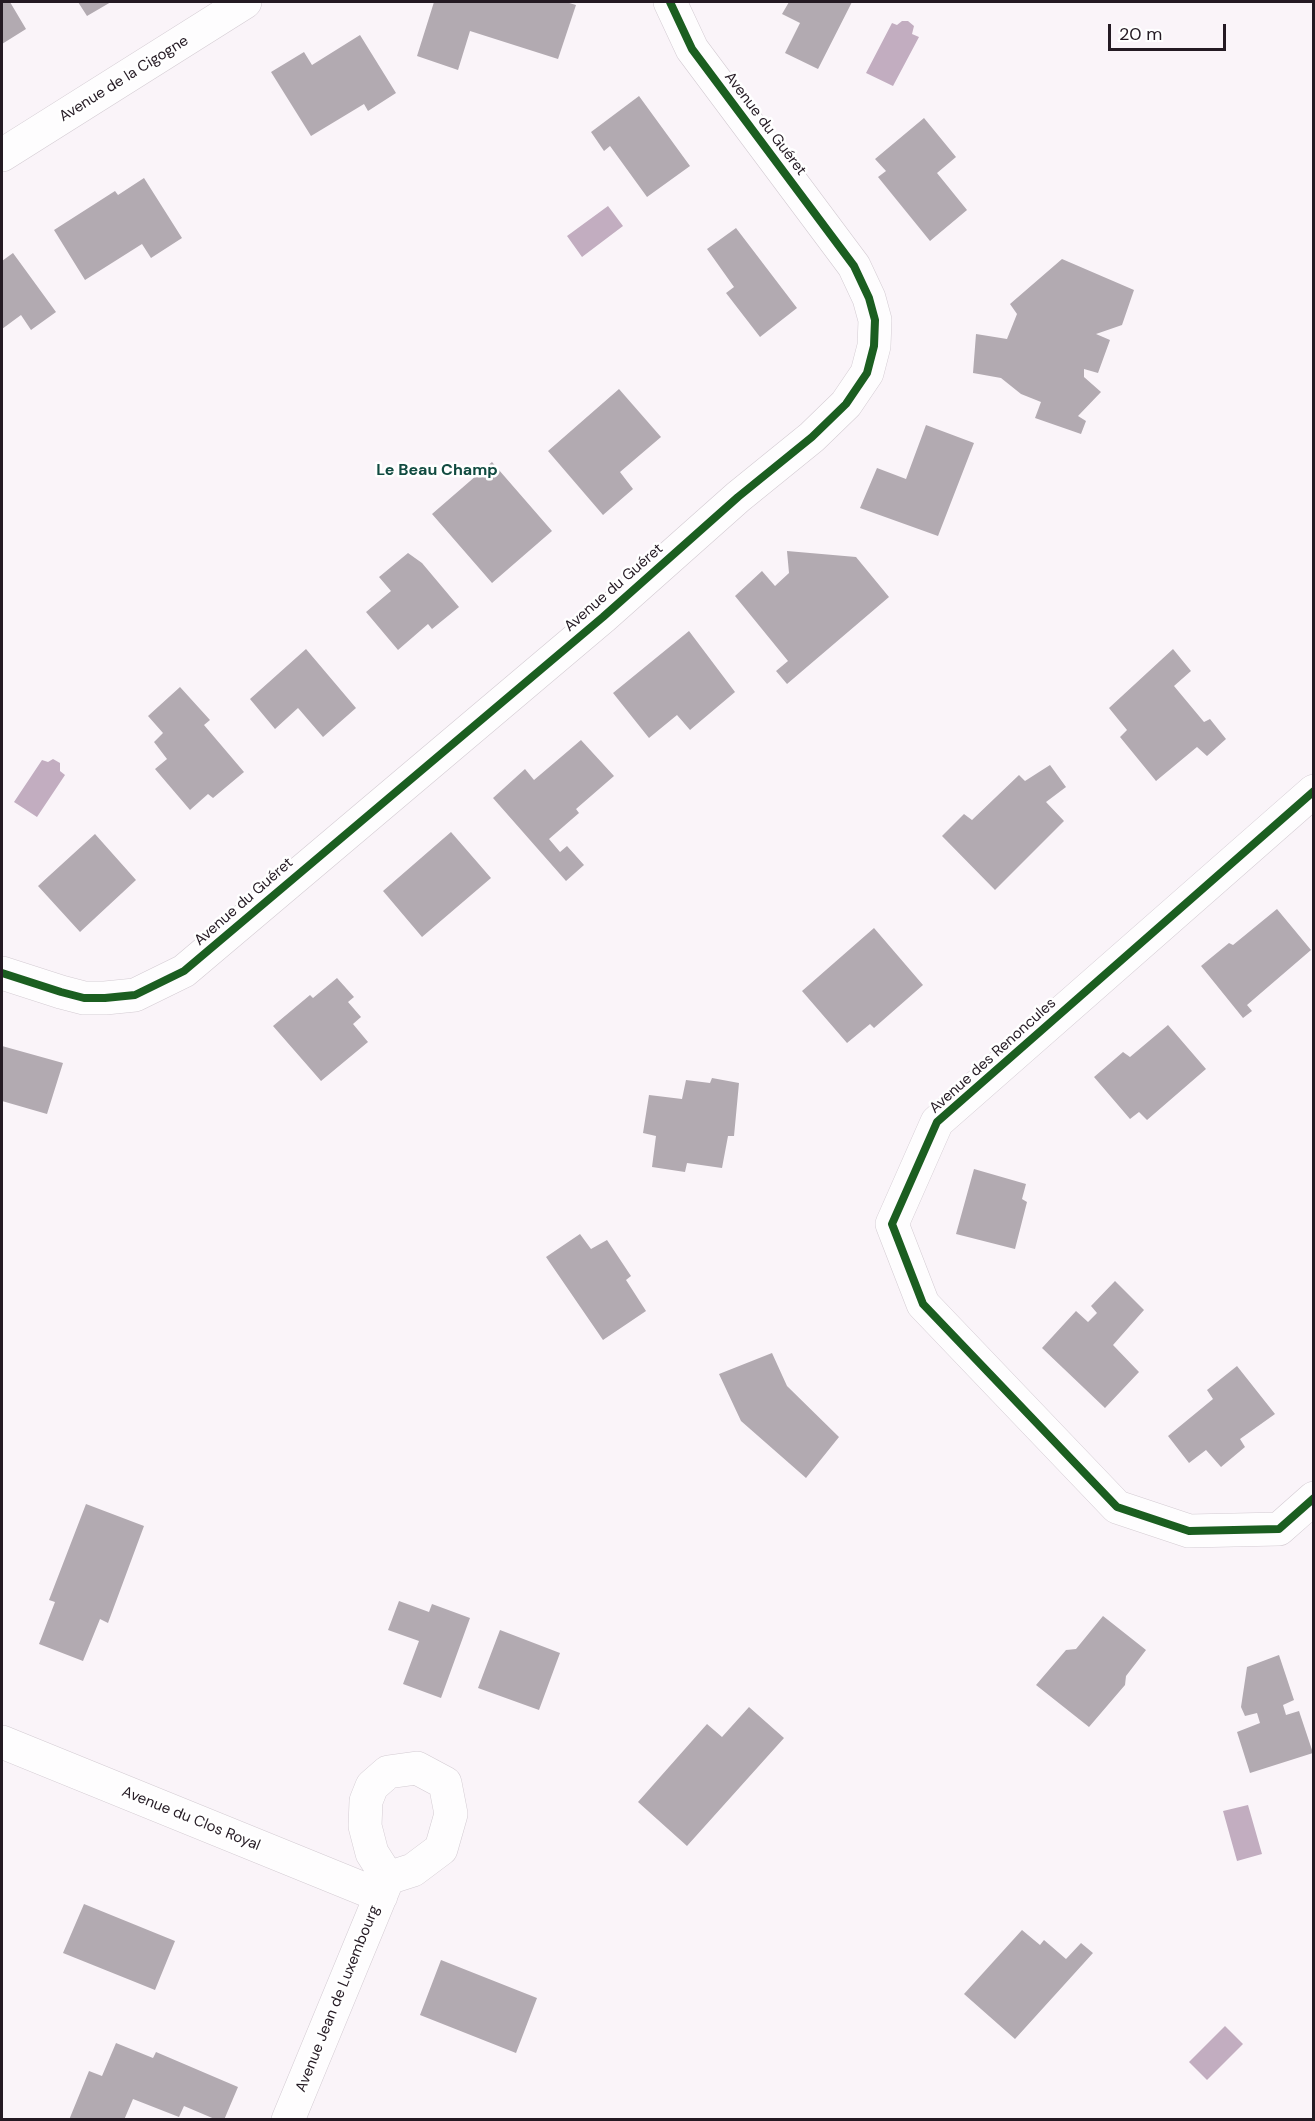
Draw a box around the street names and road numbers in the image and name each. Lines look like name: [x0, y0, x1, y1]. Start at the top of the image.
street label: Avenue de la Cigogne: [56, 32, 192, 126]
street label: Avenue du Guéret: [720, 69, 810, 179]
street label: Avenue du Guéret: [561, 540, 667, 636]
street label: Avenue du Guéret: [191, 854, 297, 950]
street label: Avenue des Renoncules: [926, 994, 1060, 1118]
street label: Avenue du Clos Royal: [119, 1783, 263, 1855]
street label: Avenue Jean de Luxembourg: [292, 1903, 384, 2095]

